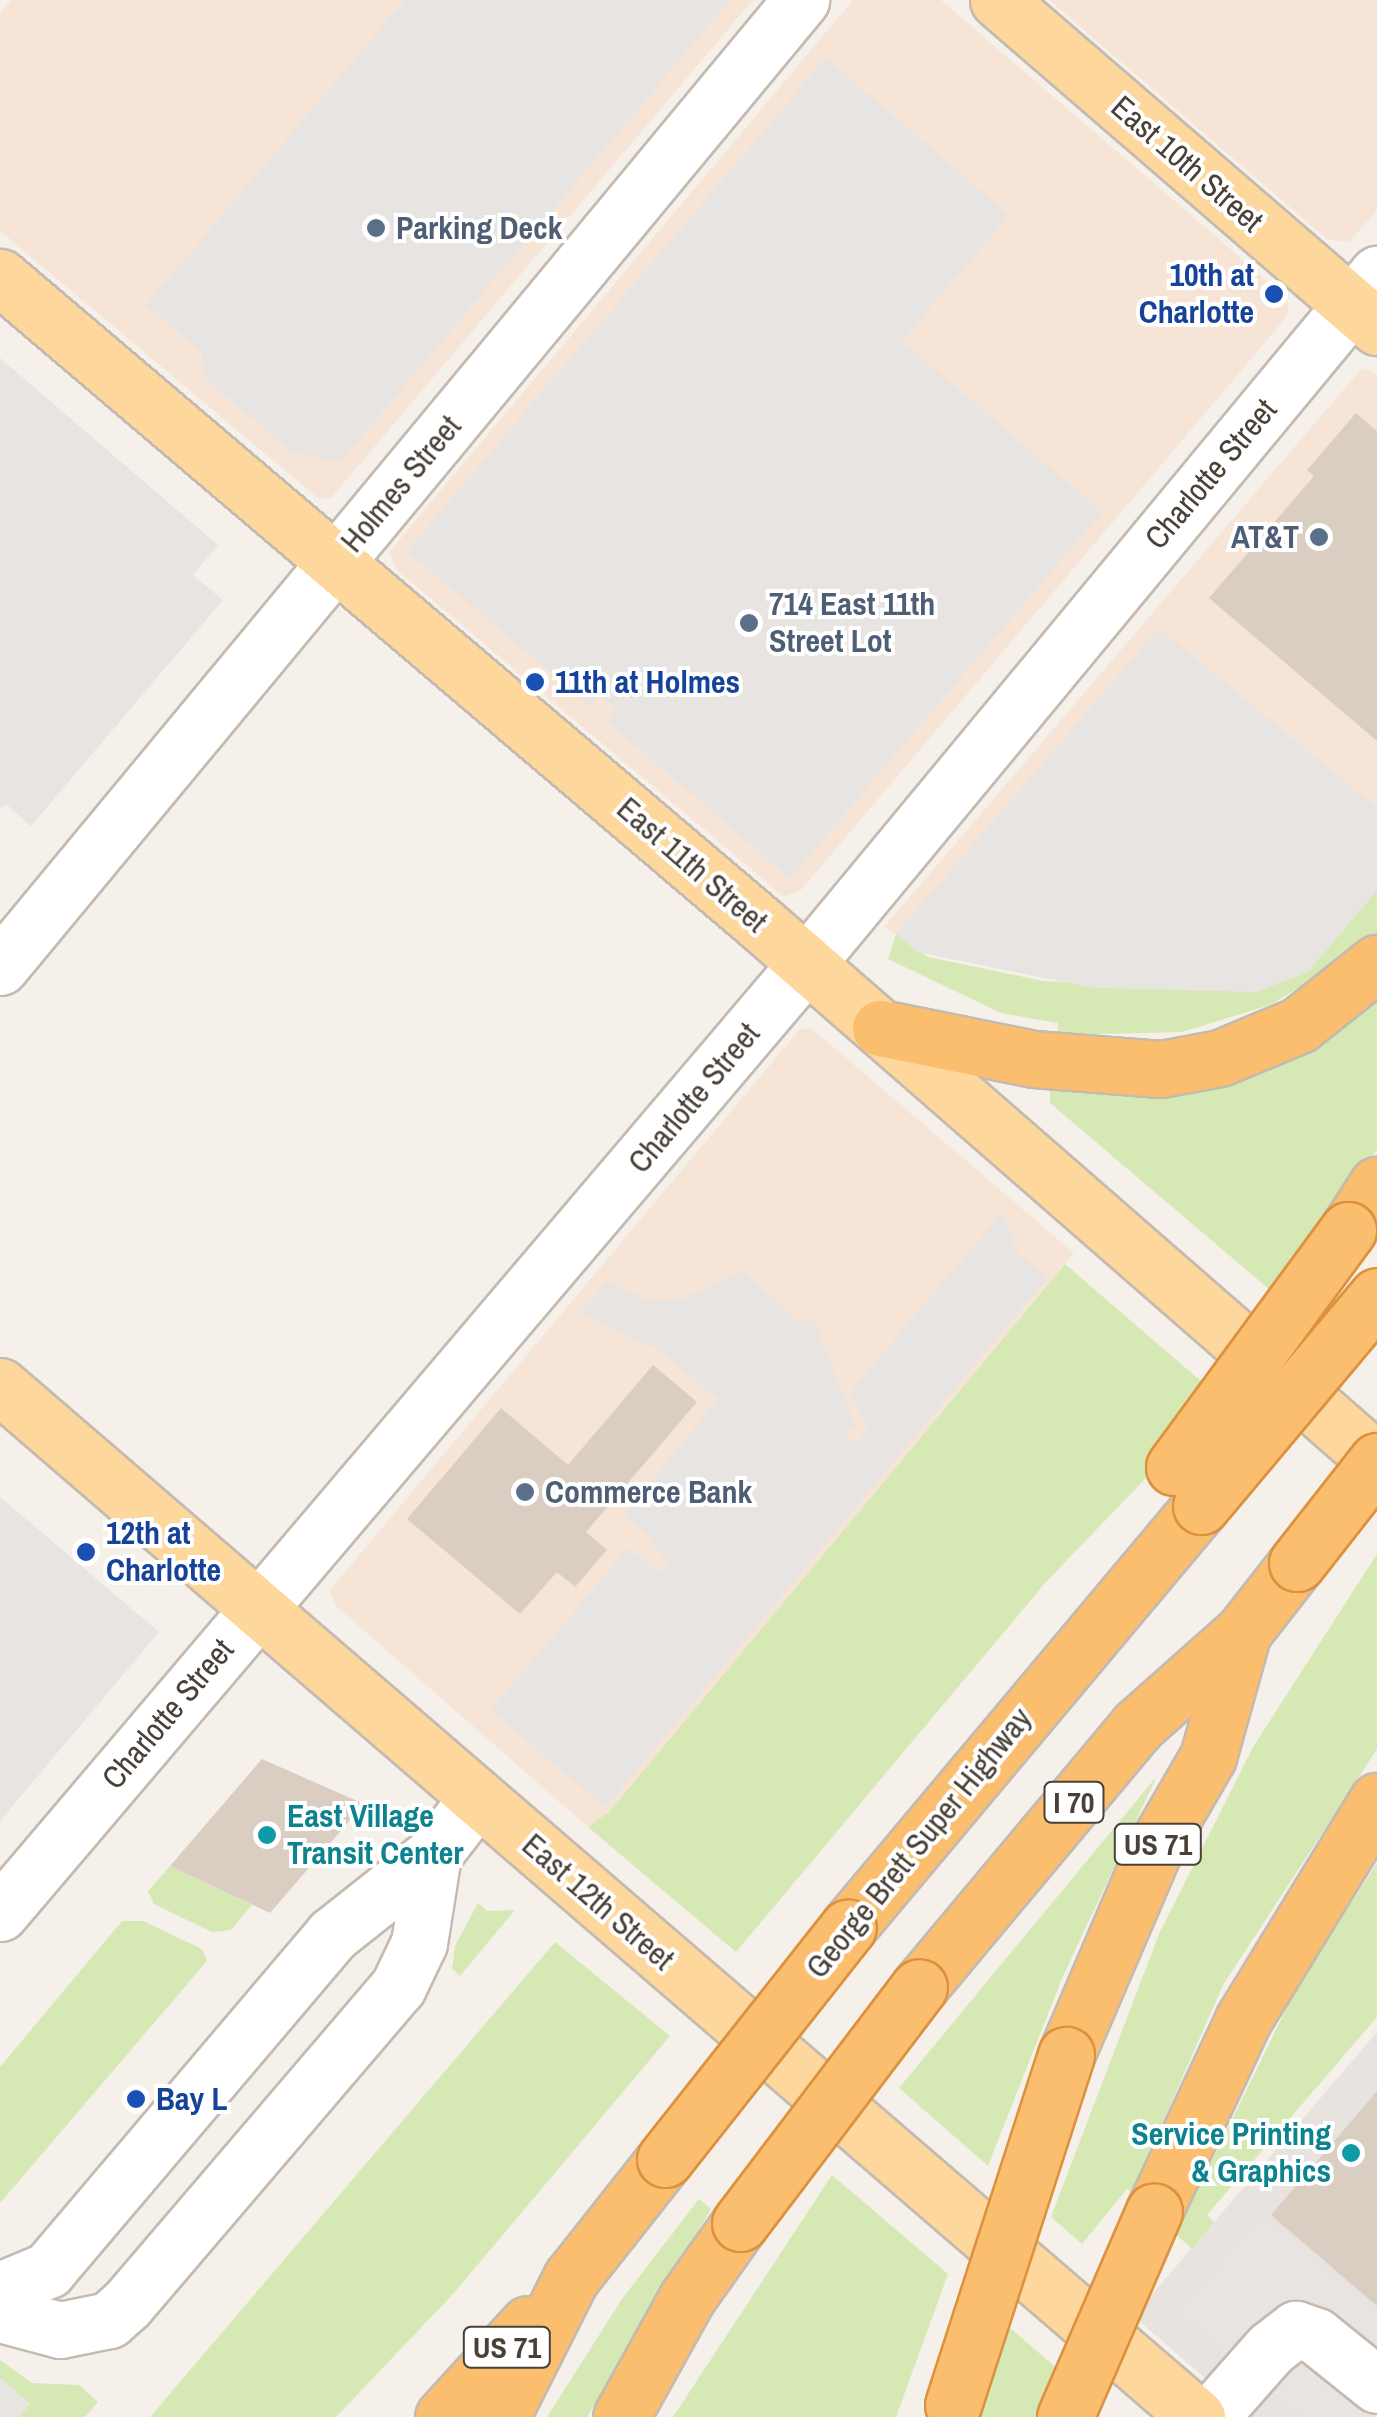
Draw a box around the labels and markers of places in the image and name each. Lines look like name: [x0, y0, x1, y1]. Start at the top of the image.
place label: Parking Deck: [396, 209, 562, 247]
marker: Parking Deck: [365, 217, 387, 239]
place label: 10th at Charlotte: [1139, 257, 1254, 332]
marker: 10th at Charlotte: [1263, 283, 1285, 305]
place label: AT&T: [1231, 518, 1299, 556]
marker: AT&T: [1308, 526, 1330, 548]
place label: 714 East 11th Street Lot: [769, 586, 935, 661]
marker: 714 East 11th Street Lot: [738, 612, 760, 634]
place label: 11th at Holmes: [555, 663, 740, 701]
marker: 11th at Holmes: [524, 671, 546, 693]
place label: Commerce Bank: [545, 1473, 752, 1511]
marker: Commerce Bank: [514, 1481, 536, 1503]
place label: 12th at Charlotte: [106, 1515, 221, 1590]
marker: 12th at Charlotte: [75, 1541, 97, 1563]
place label: East Village Transit Center: [287, 1798, 463, 1873]
marker: East Village Transit Center: [256, 1824, 278, 1846]
place label: Bay L: [156, 2080, 227, 2118]
marker: Bay L: [125, 2088, 147, 2110]
place label: Service Printing & Graphics: [1131, 2116, 1331, 2191]
marker: Service Printing & Graphics: [1340, 2142, 1362, 2164]

